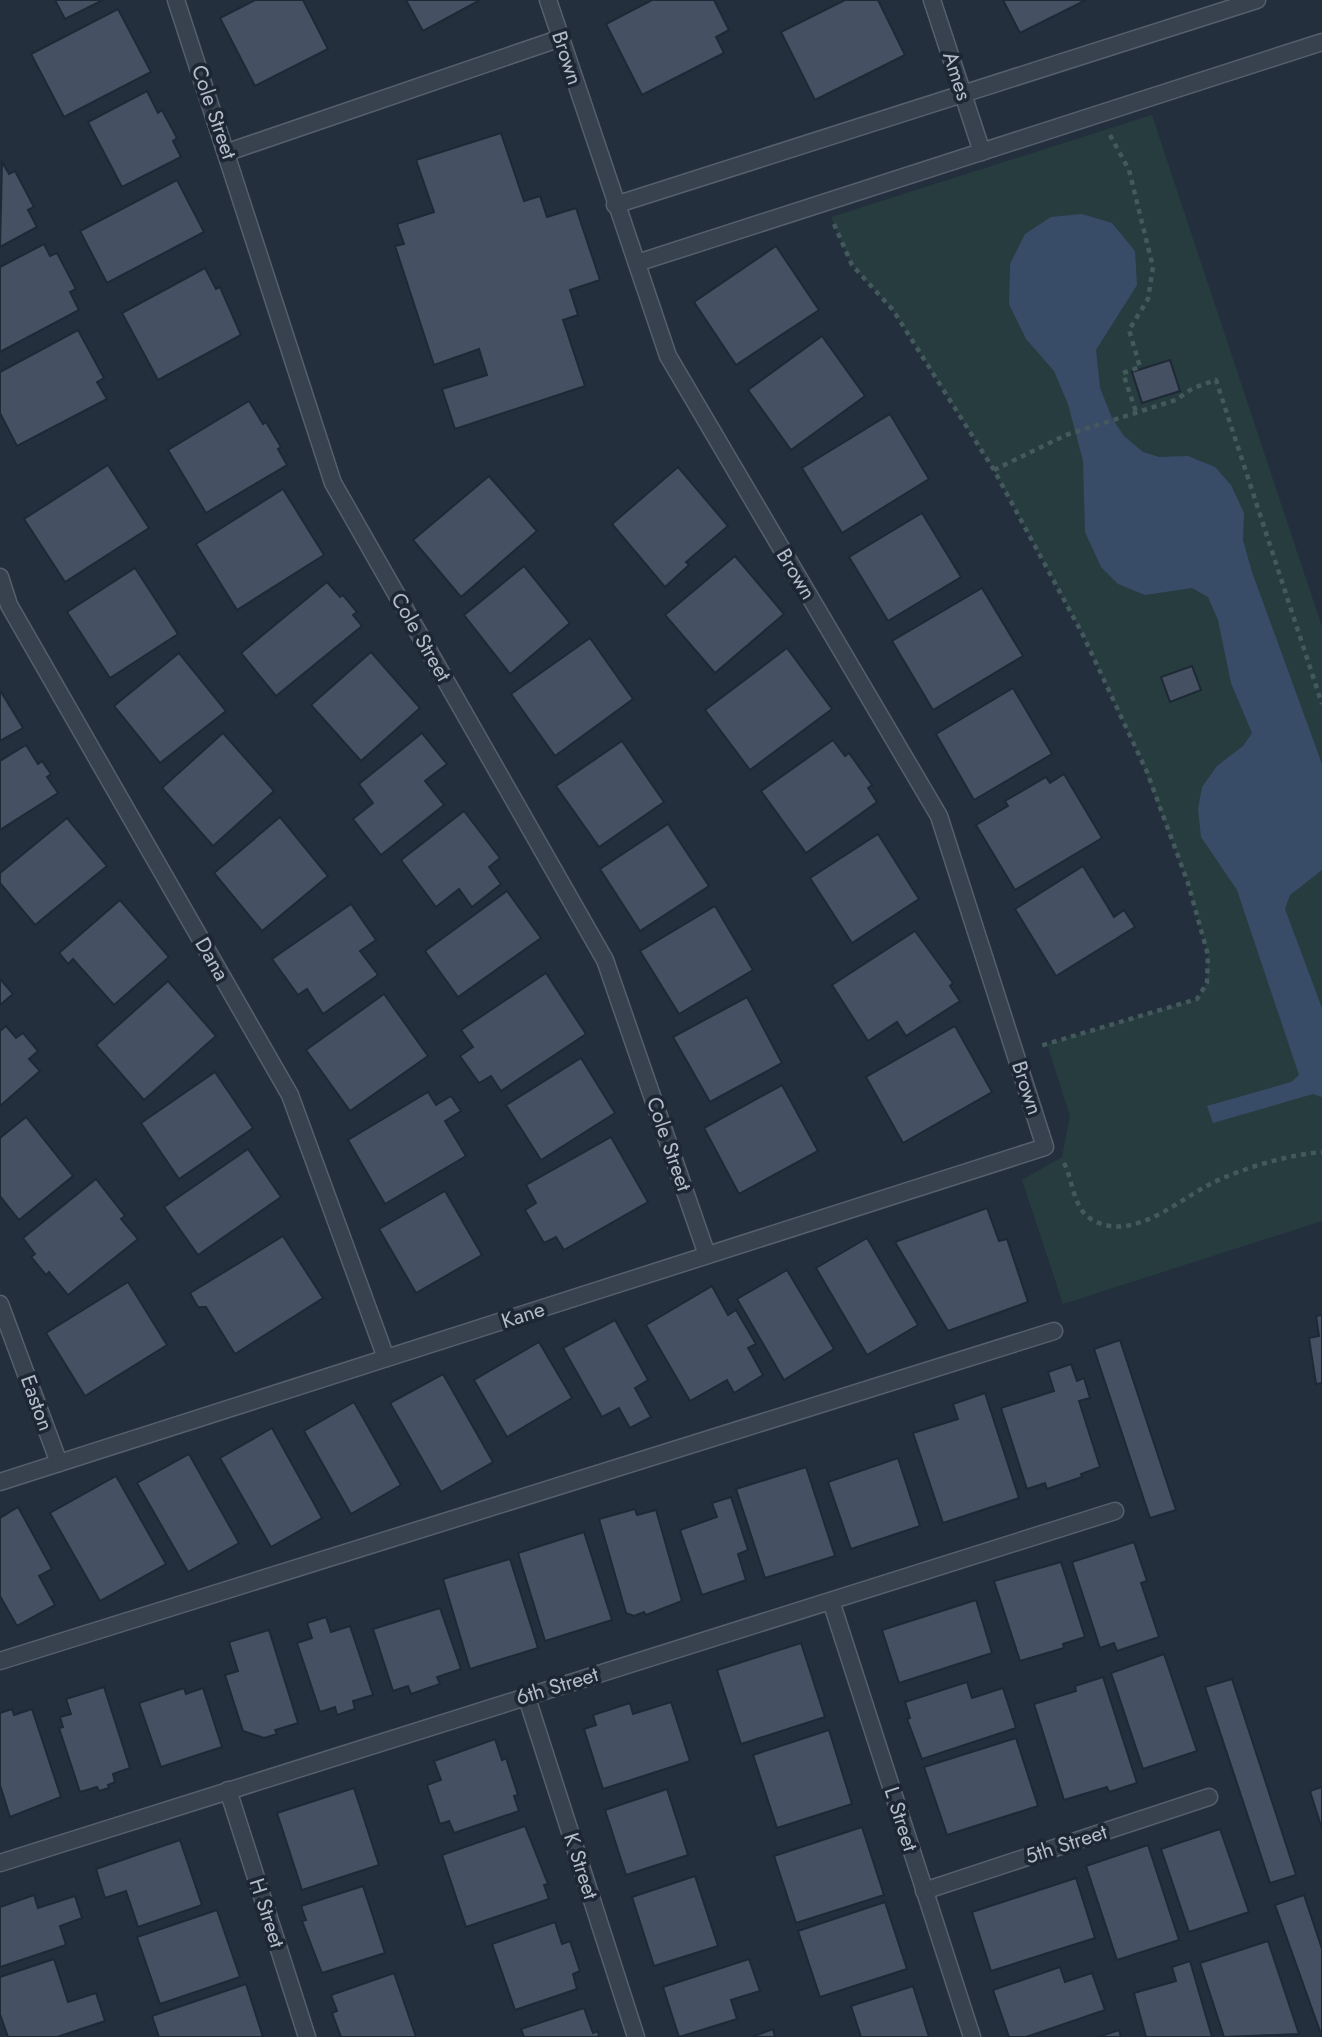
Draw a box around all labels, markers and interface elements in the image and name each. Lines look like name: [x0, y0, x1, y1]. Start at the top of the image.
street label: Brown: [544, 27, 590, 89]
street label: Ames: [935, 48, 979, 104]
street label: Cole Street: [184, 61, 244, 163]
street label: Brown: [769, 543, 823, 605]
street label: Cole Street: [384, 587, 458, 687]
street label: Dana: [188, 932, 236, 986]
street label: Brown: [1004, 1057, 1050, 1119]
street label: Cole Street: [639, 1093, 699, 1195]
street label: Kane: [498, 1294, 549, 1336]
street label: Easton: [13, 1371, 61, 1435]
street label: 6th Street: [512, 1659, 602, 1713]
street label: L Street: [877, 1783, 925, 1855]
street label: 5th Street: [1021, 1817, 1111, 1871]
street label: K Street: [556, 1829, 606, 1903]
street label: H Street: [242, 1874, 292, 1952]

